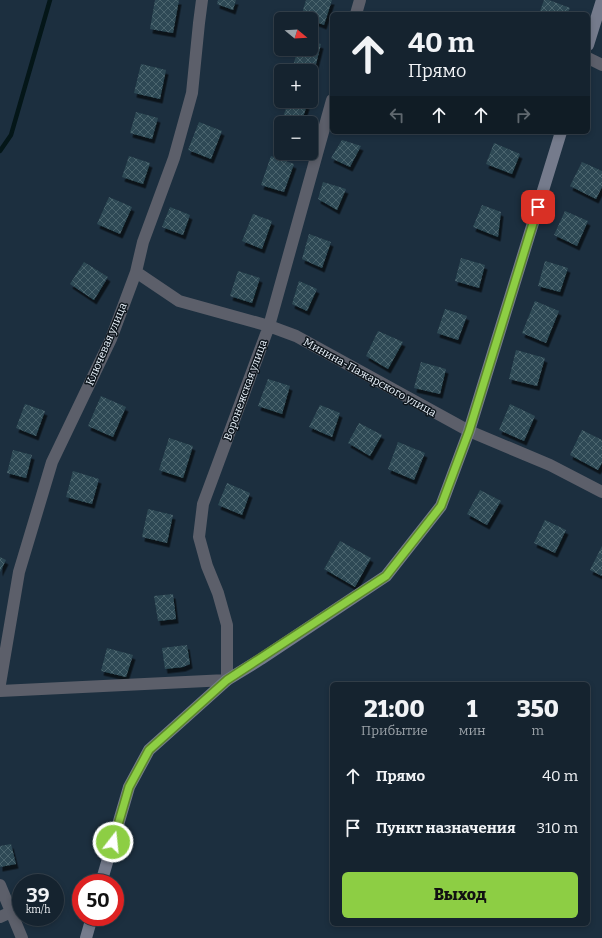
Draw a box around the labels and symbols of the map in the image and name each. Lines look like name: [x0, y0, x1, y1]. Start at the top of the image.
north arrow: [274, 12, 318, 56]
pin: [521, 190, 555, 224]
street label: Ключевая улица: [83, 301, 130, 387]
street label: Минина-Пажарского улица: [301, 335, 438, 419]
street label: Воронежская улица: [221, 338, 270, 442]
position arrow: [92, 821, 134, 863]
speed limit sign: 50: [72, 874, 124, 926]

